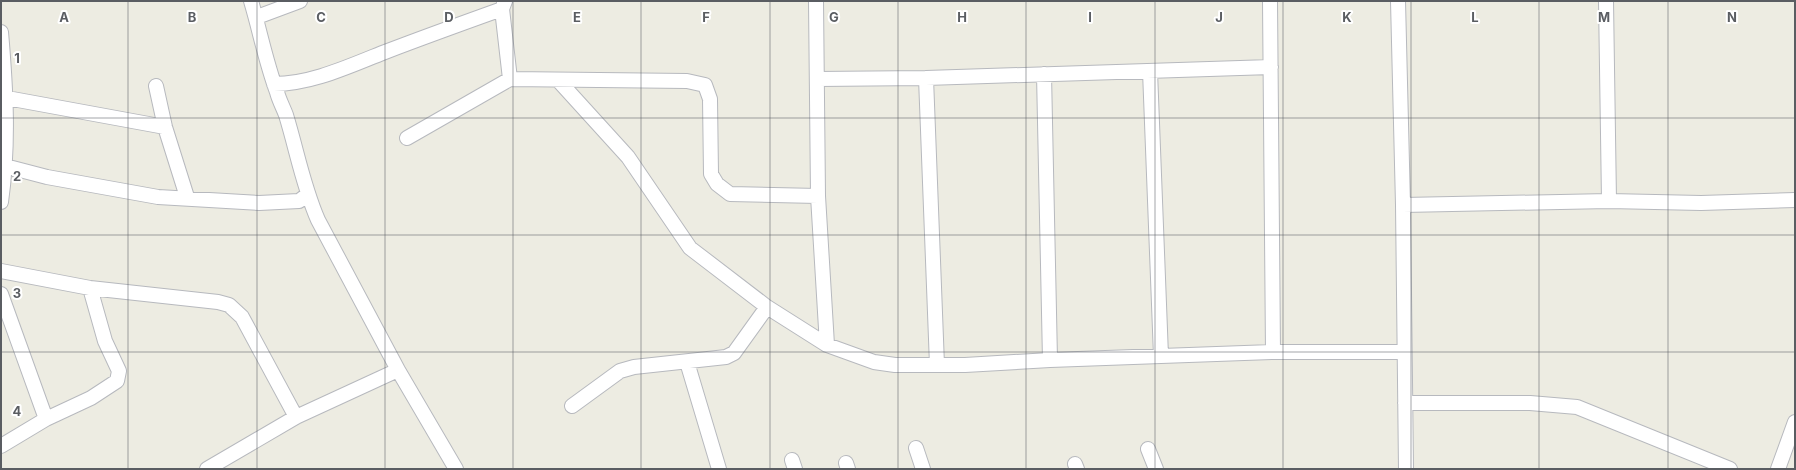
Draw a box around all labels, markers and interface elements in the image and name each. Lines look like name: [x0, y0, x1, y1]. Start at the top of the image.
text: A: [59, 9, 69, 25]
text: B: [188, 9, 197, 25]
text: C: [316, 9, 326, 25]
text: D: [444, 9, 454, 25]
text: E: [573, 9, 581, 25]
text: F: [702, 9, 710, 25]
text: G: [829, 9, 839, 25]
text: H: [957, 9, 967, 25]
text: I: [1088, 9, 1092, 25]
text: J: [1215, 9, 1223, 25]
text: K: [1342, 9, 1352, 25]
text: L: [1471, 9, 1479, 25]
text: M: [1598, 9, 1610, 25]
text: N: [1727, 9, 1737, 25]
text: 1: [14, 50, 20, 66]
text: 2: [13, 168, 21, 184]
text: 3: [13, 285, 21, 301]
text: 4: [13, 403, 22, 419]

